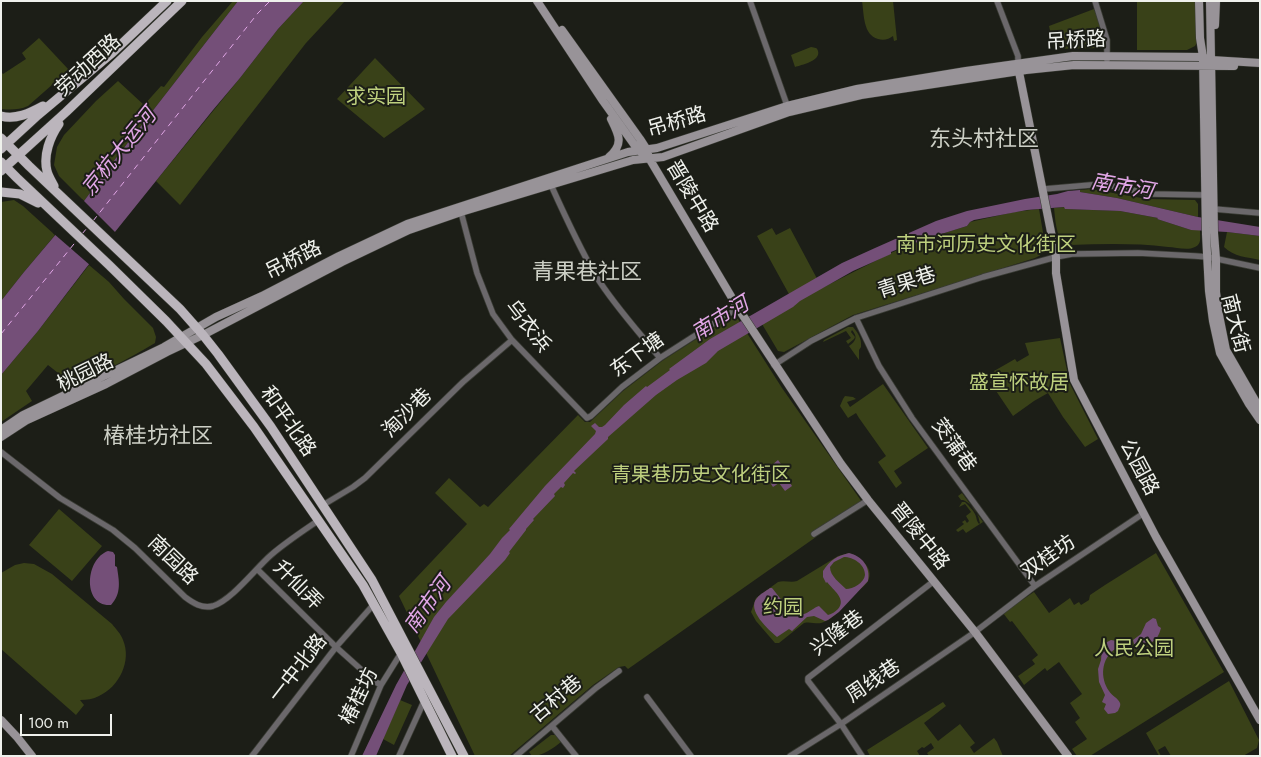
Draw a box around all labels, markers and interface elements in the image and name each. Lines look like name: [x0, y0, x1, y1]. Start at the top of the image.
street label: 吊桥路: [1045, 28, 1107, 56]
street label: 劳动西路: [52, 30, 126, 102]
park label: 求实园: [346, 86, 406, 110]
street label: 吊桥路: [645, 103, 709, 143]
water label: 京杭大运河: [77, 104, 163, 202]
district label: 东头村社区: [929, 128, 1039, 154]
street label: 晋陵中路: [660, 157, 722, 237]
water label: 南市河: [1089, 170, 1155, 206]
park label: 南市河历史文化街区: [896, 234, 1076, 258]
street label: 吊桥路: [262, 237, 326, 285]
district label: 青果巷社区: [532, 261, 642, 287]
street label: 青果巷: [875, 263, 939, 305]
street label: 南大街: [1215, 292, 1253, 356]
water label: 南市河: [688, 293, 754, 347]
street label: 乌衣浜: [499, 296, 555, 358]
street label: 东下塘: [607, 329, 669, 383]
street label: 桃园路: [54, 350, 118, 398]
park label: 盛宣怀故居: [969, 372, 1069, 396]
street label: 和平北路: [254, 382, 320, 462]
street label: 淘沙巷: [378, 384, 438, 444]
street label: 茭蒲巷: [926, 415, 980, 477]
district label: 椿桂坊社区: [103, 425, 213, 451]
street label: 公园路: [1113, 436, 1163, 500]
park label: 青果巷历史文化街区: [611, 464, 791, 488]
street label: 晋陵中路: [885, 498, 953, 576]
street label: 双桂坊: [1018, 531, 1080, 585]
street label: 南园路: [142, 532, 202, 590]
street label: 升仙弄: [267, 556, 327, 616]
water label: 南市河: [400, 573, 458, 639]
park label: 约园: [763, 597, 803, 621]
street label: 兴隆巷: [807, 606, 869, 662]
street label: 一中北路: [265, 630, 333, 708]
park label: 人民公园: [1094, 638, 1174, 662]
street label: 周线巷: [842, 655, 906, 709]
street label: 椿桂坊: [336, 665, 384, 729]
street label: 古村巷: [526, 672, 588, 728]
scale bar: [22, 704, 115, 736]
text: 100 m: [28, 712, 69, 734]

